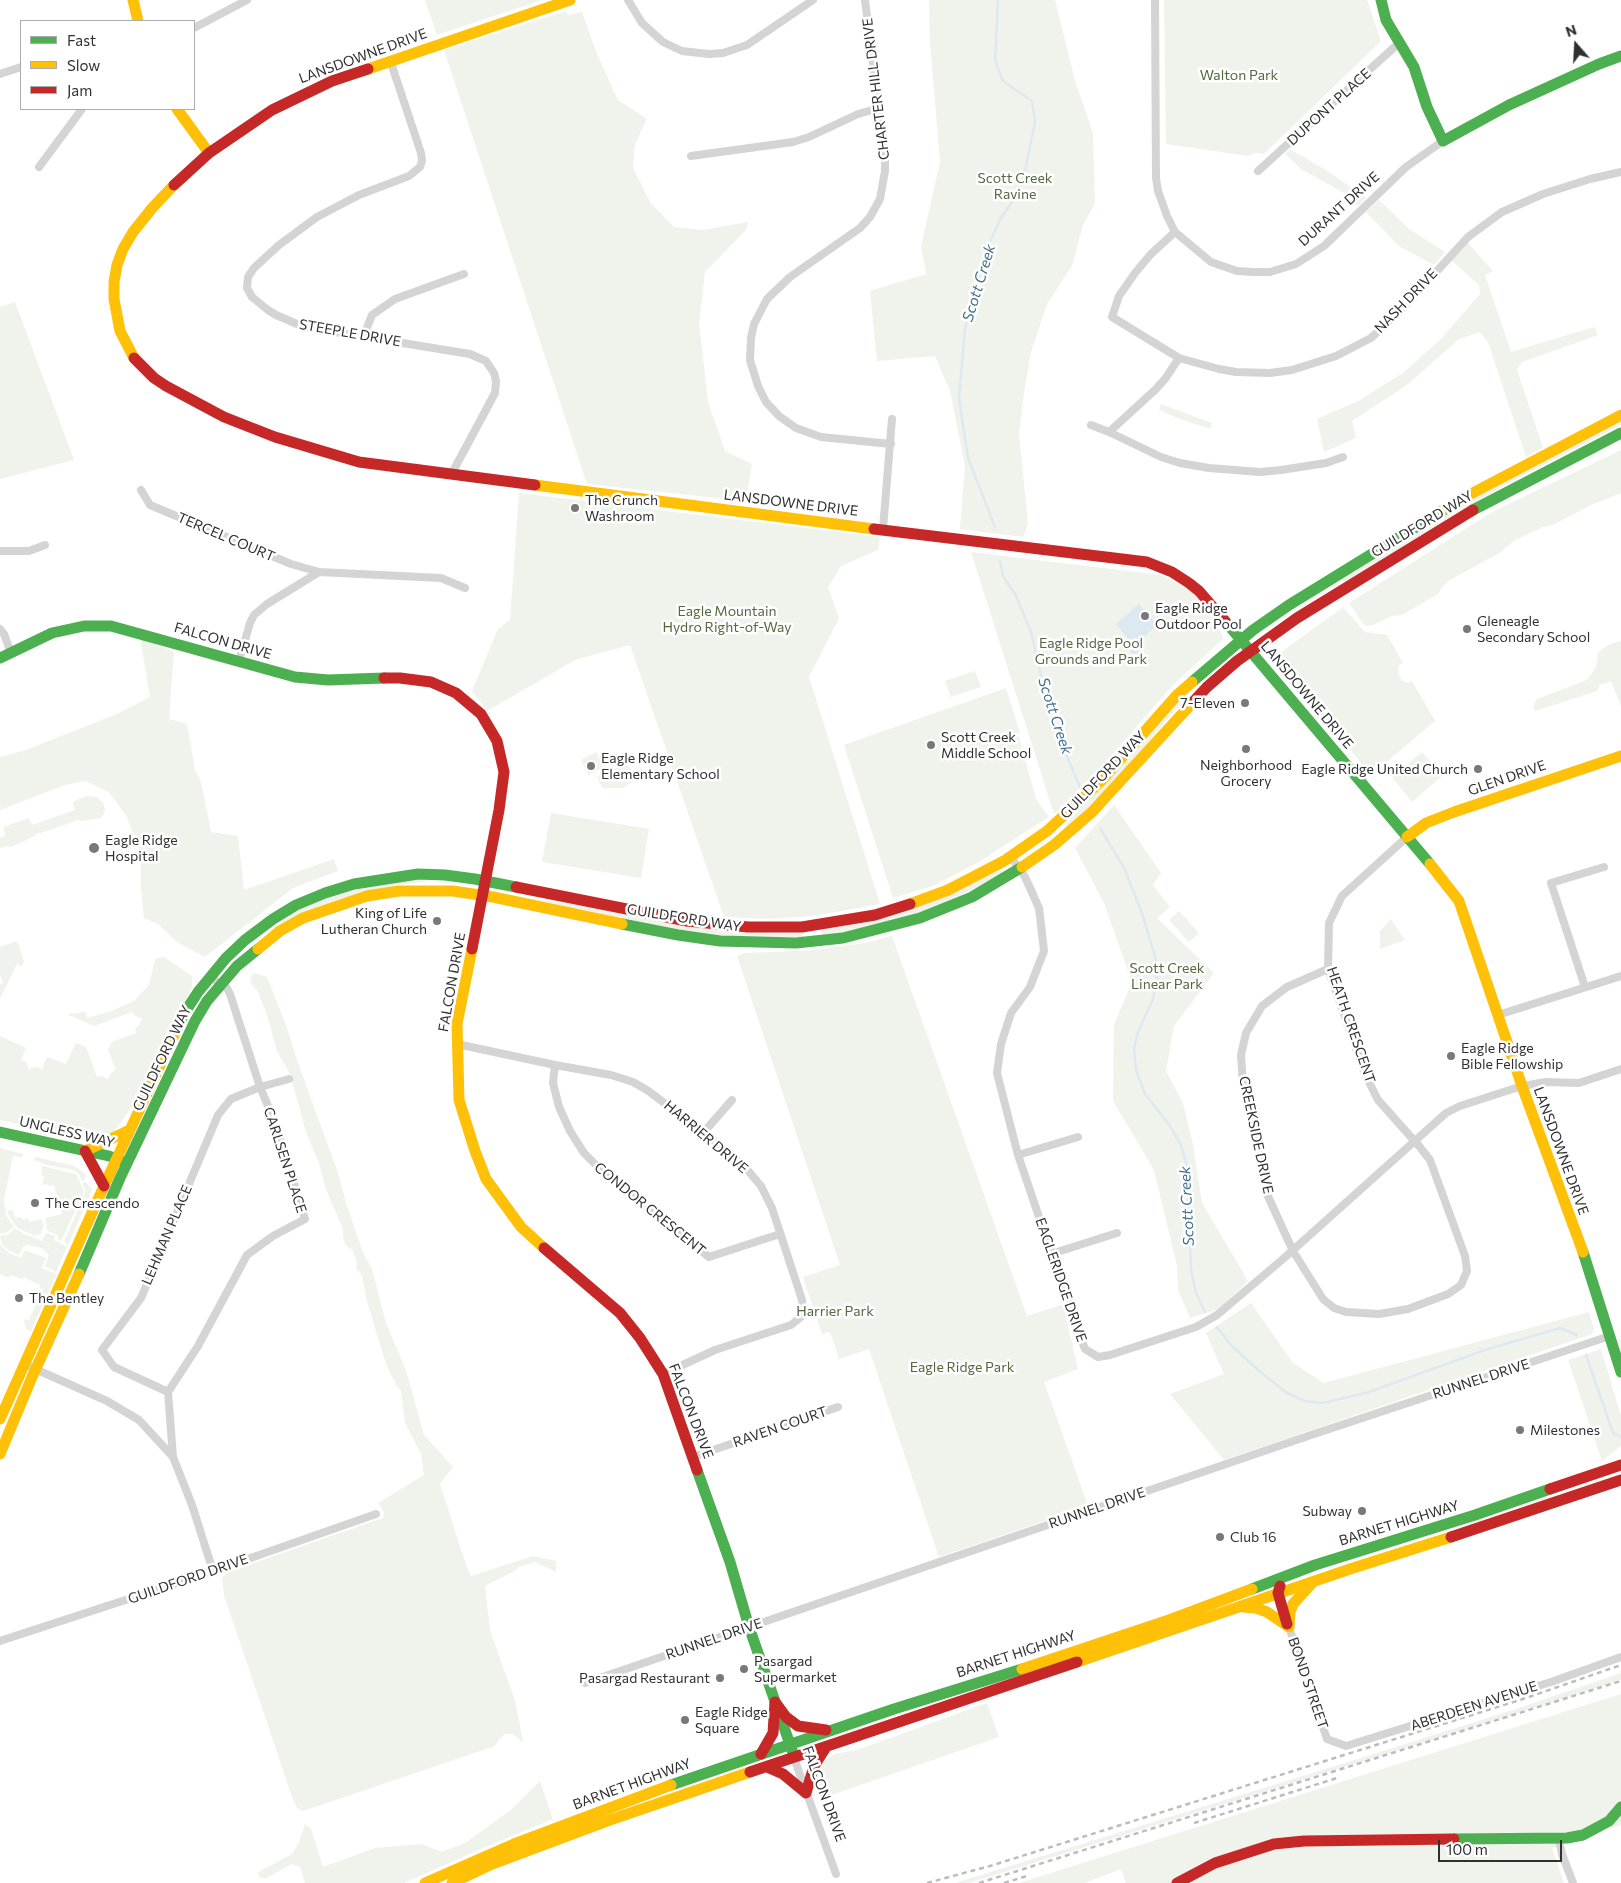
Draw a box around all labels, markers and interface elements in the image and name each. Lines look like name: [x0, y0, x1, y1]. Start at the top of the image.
street label: CHARTER HILL DRIVE: [859, 17, 893, 161]
legend: [20, 20, 195, 110]
north arrow: [1551, 20, 1601, 70]
text: N: [1563, 21, 1579, 40]
street label: LANSDOWNE DRIVE: [297, 25, 429, 87]
text: Fast: [67, 31, 96, 49]
text: Slow: [67, 56, 100, 74]
street label: DUPONT PLACE: [1284, 65, 1374, 149]
park label: Walton Park: [1200, 67, 1278, 83]
text: Jam: [67, 81, 92, 99]
street label: DURANT DRIVE: [1295, 168, 1383, 250]
park label: Scott Creek Ravine: [978, 170, 1052, 202]
water label: Scott Creek: [959, 242, 999, 324]
street label: NASH DRIVE: [1371, 265, 1441, 337]
street label: STEEPLE DRIVE: [298, 316, 402, 350]
street label: LANSDOWNE DRIVE: [723, 486, 859, 520]
street label: GUILDFORD WAY: [1368, 487, 1476, 561]
place label: The Crunch Washroom: [585, 492, 658, 524]
marker: The Crunch Washroom: [569, 502, 581, 514]
street label: TERCEL COURT: [175, 509, 277, 565]
place label: Eagle Ridge Outdoor Pool: [1155, 600, 1242, 632]
park label: Eagle Mountain Hydro Right-of-Way: [663, 603, 791, 636]
marker: Eagle Ridge Outdoor Pool: [1139, 610, 1151, 622]
place label: Gleneagle Secondary School: [1477, 613, 1590, 646]
street label: FALCON DRIVE: [172, 619, 274, 663]
marker: Gleneagle Secondary School: [1461, 623, 1473, 635]
park label: Eagle Ridge Pool Grounds and Park: [1035, 635, 1147, 668]
street label: LANSDOWNE DRIVE: [1257, 638, 1357, 752]
water label: Scott Creek: [1034, 675, 1076, 757]
place label: 7-Eleven: [1180, 695, 1235, 711]
marker: 7-Eleven: [1239, 697, 1251, 709]
street label: GUILDFORD WAY: [1057, 728, 1149, 822]
place label: Scott Creek Middle School: [941, 729, 1031, 762]
marker: Scott Creek Middle School: [925, 739, 937, 751]
marker: Neighborhood Grocery: [1240, 743, 1252, 755]
place label: Eagle Ridge Elementary School: [601, 750, 720, 782]
place label: Neighborhood Grocery: [1200, 757, 1292, 790]
street label: GLEN DRIVE: [1466, 757, 1548, 799]
marker: Eagle Ridge Elementary School: [585, 760, 597, 772]
place label: Eagle Ridge United Church: [1301, 761, 1468, 777]
marker: Eagle Ridge United Church: [1472, 763, 1484, 775]
place label: Eagle Ridge Hospital: [105, 832, 178, 864]
marker: Eagle Ridge Hospital: [87, 841, 101, 855]
street label: GUILDFORD WAY: [626, 901, 742, 935]
place label: King of Life Lutheran Church: [321, 905, 427, 938]
marker: King of Life Lutheran Church: [431, 915, 443, 927]
street label: FALCON DRIVE: [435, 931, 469, 1033]
park label: Scott Creek Linear Park: [1130, 960, 1204, 992]
street label: HEATH CRESCENT: [1323, 964, 1379, 1086]
street label: GUILDFORD WAY: [129, 1002, 195, 1114]
place label: Eagle Ridge Bible Fellowship: [1461, 1040, 1563, 1072]
marker: Eagle Ridge Bible Fellowship: [1445, 1050, 1457, 1062]
street label: CREEKSIDE DRIVE: [1235, 1075, 1277, 1195]
street label: LANSDOWNE DRIVE: [1530, 1085, 1592, 1217]
street label: HARRIER DRIVE: [660, 1097, 752, 1177]
street label: CARLSEN PLACE: [260, 1105, 310, 1215]
street label: UNGLESS WAY: [18, 1113, 116, 1151]
street label: CONDOR CRESCENT: [591, 1159, 709, 1259]
water label: Scott Creek: [1176, 1166, 1198, 1246]
street label: LEHMAN PLACE: [138, 1182, 196, 1288]
place label: The Crescendo: [45, 1195, 140, 1211]
marker: The Crescendo: [29, 1197, 41, 1209]
street label: EAGLERIDGE DRIVE: [1032, 1216, 1090, 1344]
place label: The Bentley: [29, 1290, 104, 1306]
marker: The Bentley: [13, 1292, 25, 1304]
park label: Harrier Park: [796, 1303, 874, 1319]
street label: RUNNEL DRIVE: [1430, 1355, 1532, 1403]
park label: Eagle Ridge Park: [910, 1359, 1014, 1375]
street label: FALCON DRIVE: [665, 1361, 717, 1461]
street label: RAVEN COURT: [731, 1403, 829, 1451]
place label: Milestones: [1530, 1422, 1600, 1438]
marker: Milestones: [1514, 1424, 1526, 1436]
street label: RUNNEL DRIVE: [1047, 1484, 1147, 1532]
street label: BARNET HIGHWAY: [1337, 1497, 1461, 1549]
place label: Subway: [1302, 1503, 1352, 1519]
marker: Subway: [1356, 1505, 1368, 1517]
place label: Club 16: [1230, 1529, 1276, 1545]
marker: Club 16: [1214, 1531, 1226, 1543]
street label: GUILDFORD DRIVE: [126, 1551, 250, 1607]
street label: RUNNEL DRIVE: [664, 1615, 764, 1663]
street label: BARNET HIGHWAY: [954, 1627, 1078, 1681]
street label: BOND STREET: [1284, 1635, 1332, 1731]
place label: Pasargad Supermarket: [754, 1653, 837, 1685]
marker: Pasargad Supermarket: [738, 1663, 750, 1675]
place label: Pasargad Restaurant: [579, 1670, 710, 1686]
marker: Pasargad Restaurant: [714, 1672, 726, 1684]
street label: ABERDEEN AVENUE: [1409, 1678, 1539, 1734]
place label: Eagle Ridge Square: [695, 1704, 768, 1736]
marker: Eagle Ridge Square: [679, 1714, 691, 1726]
street label: FALCON DRIVE: [799, 1744, 849, 1844]
street label: BARNET HIGHWAY: [571, 1755, 693, 1813]
scale bar: [1441, 1830, 1565, 1862]
text: 100 m: [1446, 1840, 1488, 1858]

